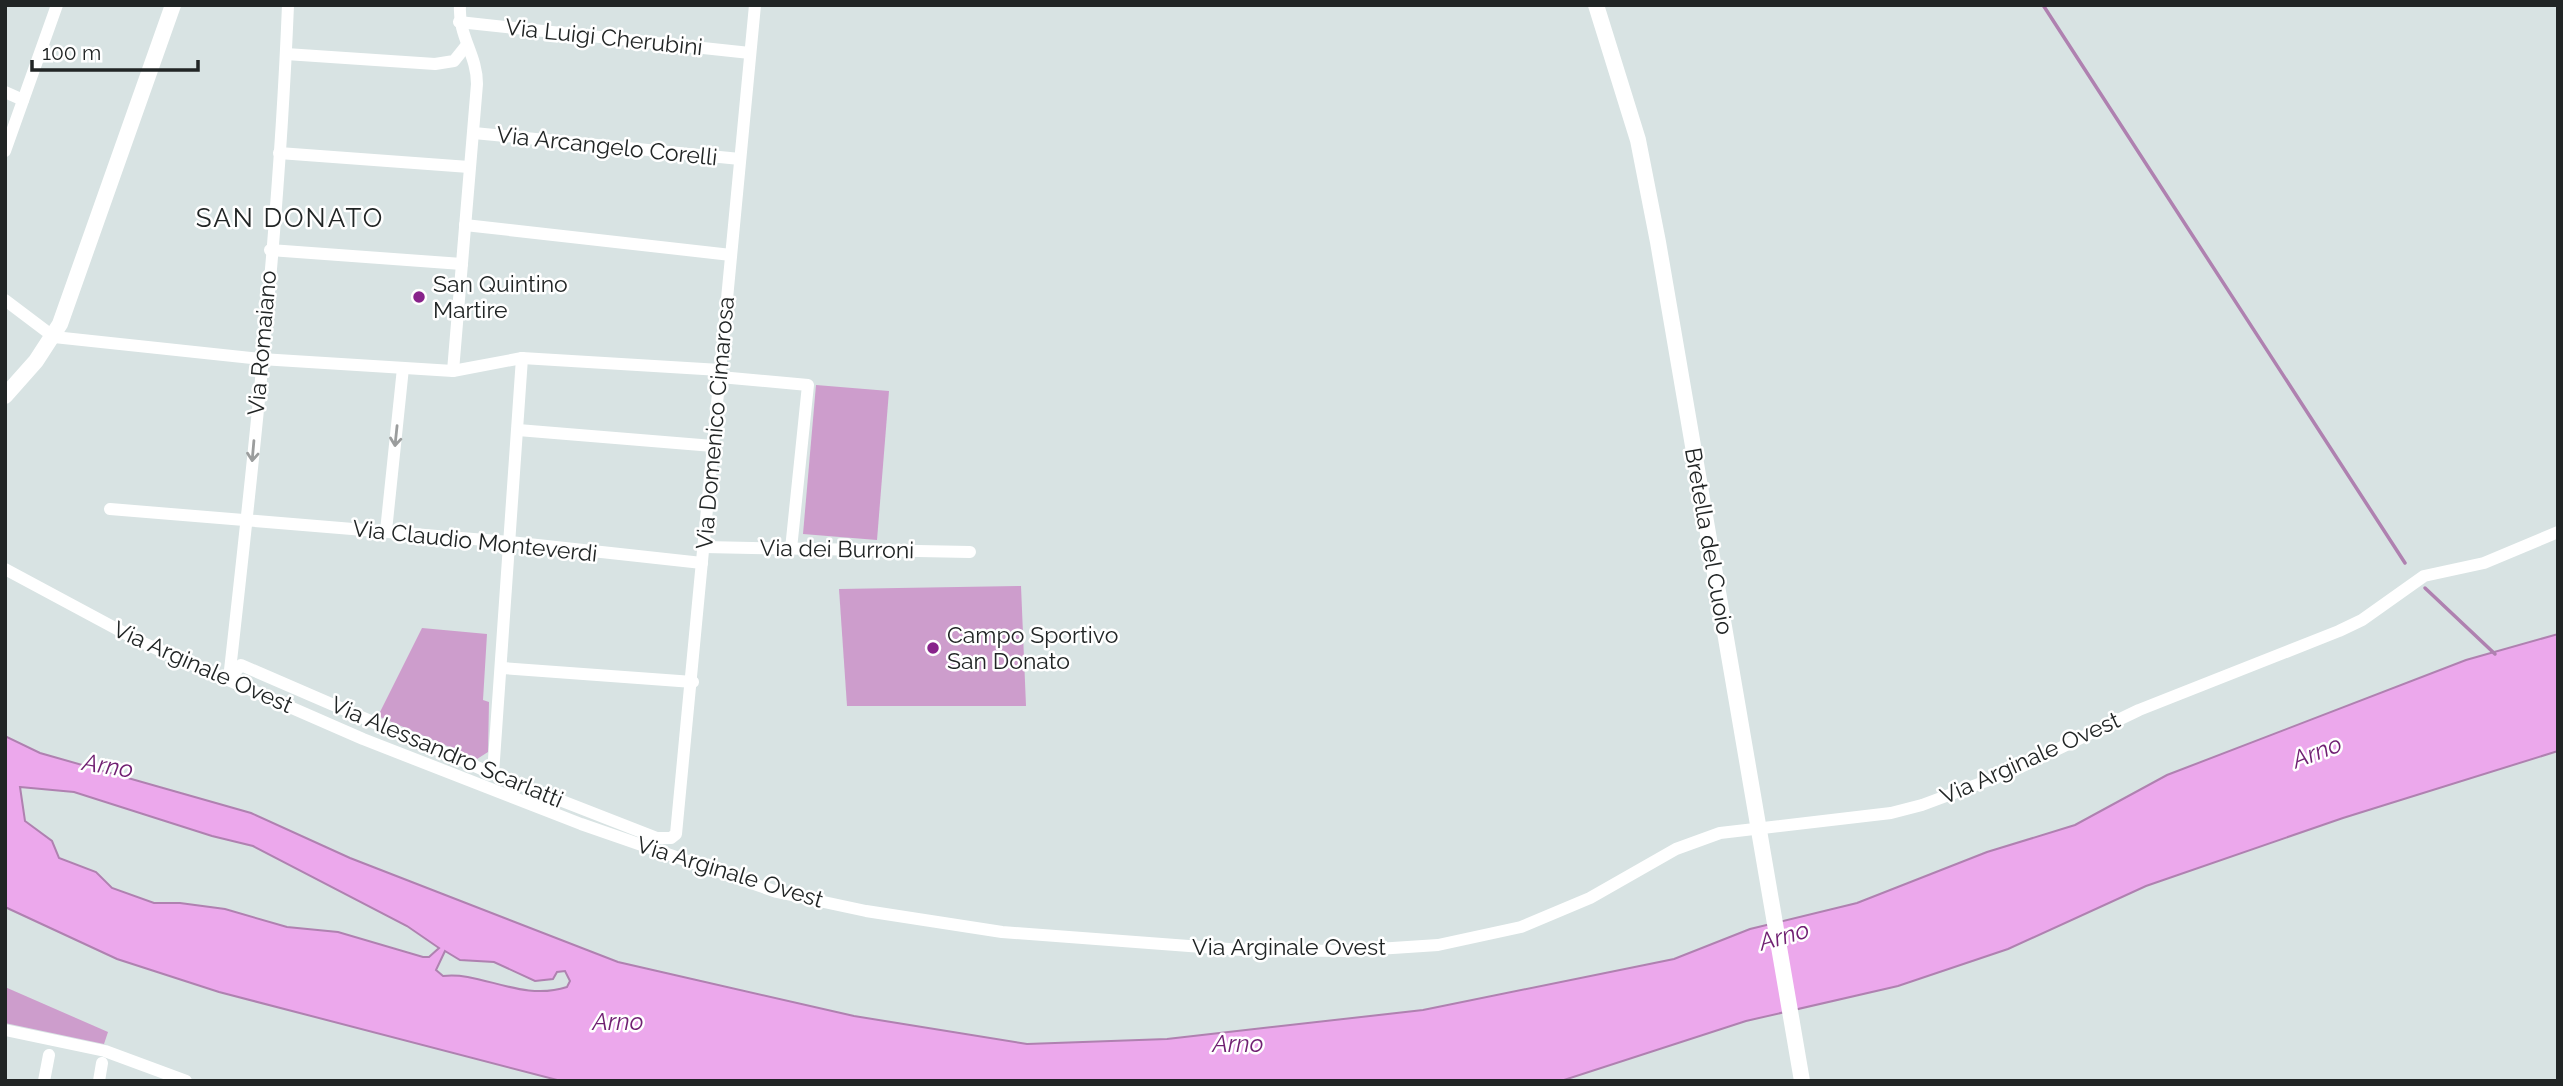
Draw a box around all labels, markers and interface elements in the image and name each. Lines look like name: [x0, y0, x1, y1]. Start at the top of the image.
street label: Via Luigi Cherubini: [504, 13, 704, 60]
scale bar: [32, 28, 198, 72]
text: 100 m: [42, 40, 101, 65]
street label: Via Arcangelo Corelli: [495, 120, 719, 171]
district label: SAN DONATO: [196, 203, 384, 233]
street label: Via Romaiano: [242, 269, 281, 417]
place label: San Quintino Martire: [433, 270, 568, 323]
marker: San Quintino Martire: [411, 289, 427, 305]
street label: Via Domenico Cimarosa: [690, 295, 739, 551]
one-way arrow: [389, 424, 402, 447]
one-way arrow: [246, 440, 259, 462]
street label: Bretella del Cuoio: [1680, 445, 1739, 637]
street label: Via Claudio Monteverdi: [351, 514, 599, 567]
street label: Via dei Burroni: [759, 534, 915, 563]
street label: Via Arginale Ovest: [109, 615, 297, 718]
place label: Campo Sportivo San Donato: [947, 621, 1118, 674]
marker: Campo Sportivo San Donato: [925, 640, 941, 656]
street label: Via Alessandro Scarlatti: [327, 690, 567, 813]
street label: Via Arginale Ovest: [1936, 706, 2124, 809]
water label: Arno: [2286, 729, 2346, 775]
water label: Arno: [79, 747, 136, 784]
street label: Via Arginale Ovest: [634, 830, 827, 913]
water label: Arno: [1753, 915, 1812, 957]
street label: Via Arginale Ovest: [1192, 933, 1386, 960]
water label: Arno: [590, 1007, 644, 1036]
water label: Arno: [1210, 1029, 1264, 1058]

